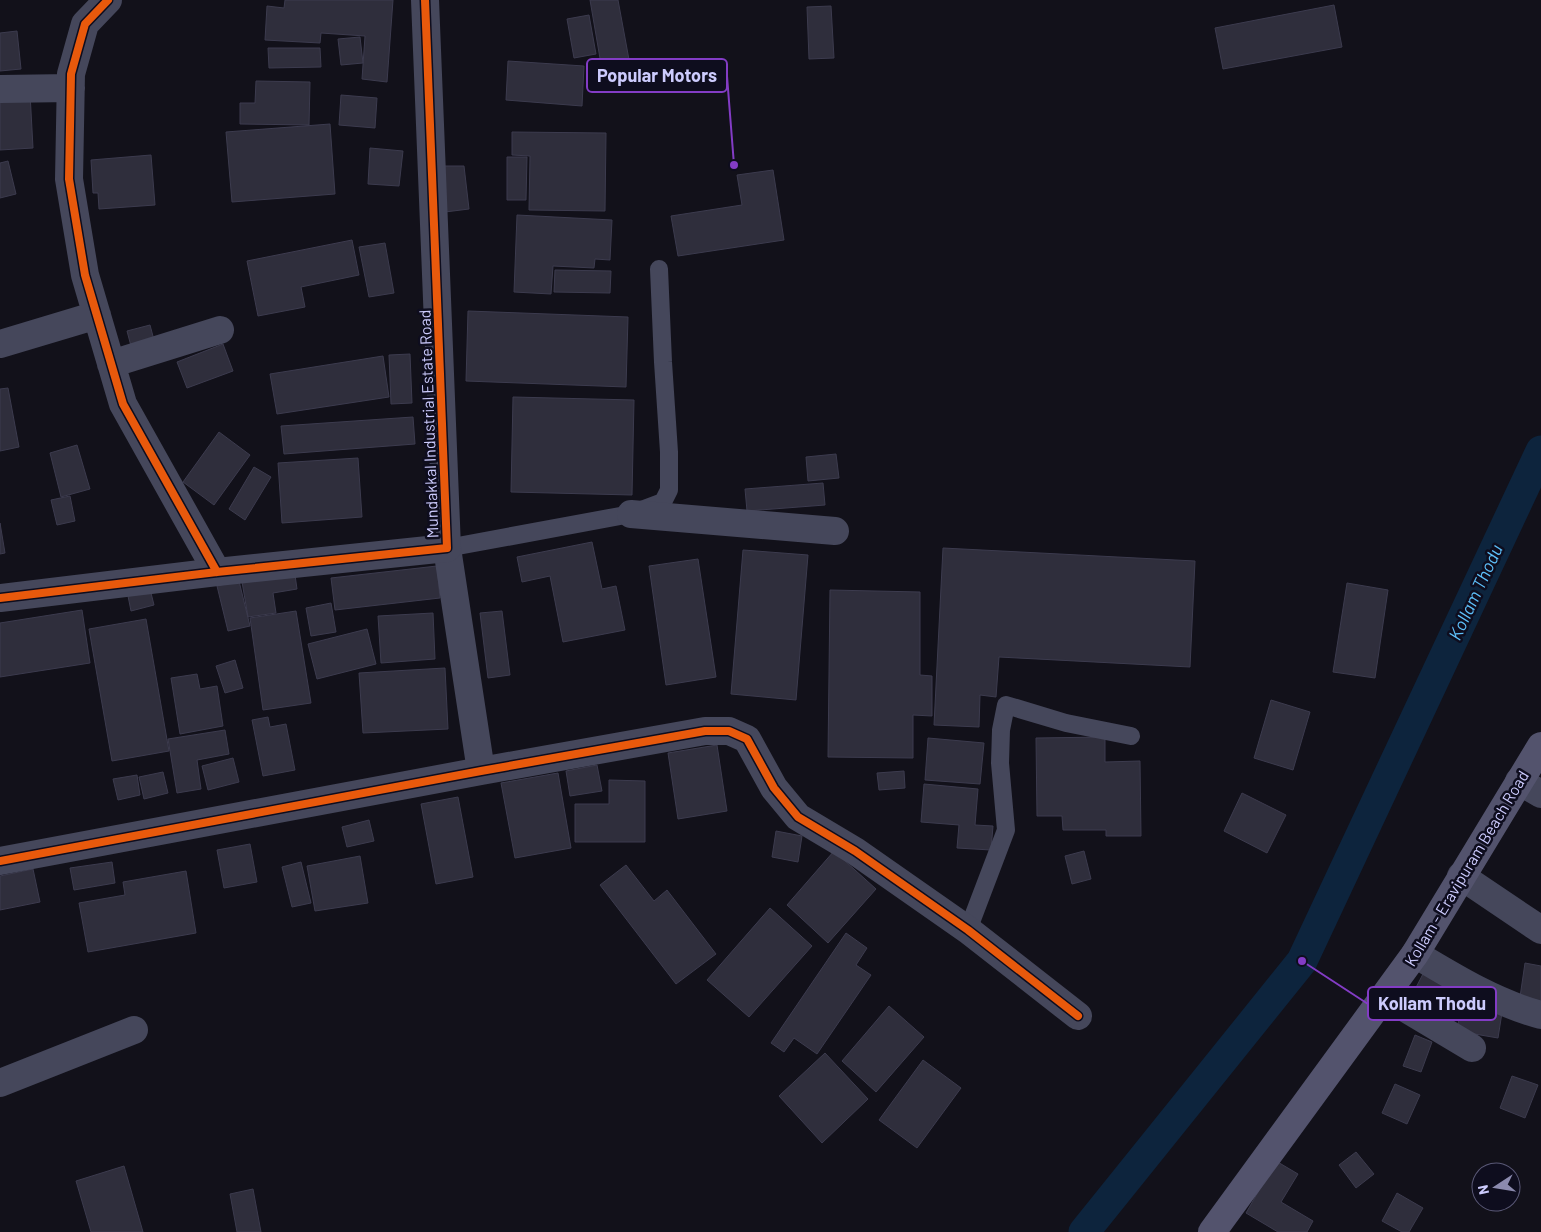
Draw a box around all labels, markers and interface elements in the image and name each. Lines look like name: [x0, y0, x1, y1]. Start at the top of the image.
callout: Popular Motors: [587, 59, 727, 92]
text: Popular Motors: [597, 64, 717, 86]
street label: Mundakkal Industrial Estate Road: [415, 309, 441, 539]
water label: Kollam Thodu: [1443, 541, 1507, 643]
street label: Kollam - Eravipuram Beach Road: [1400, 767, 1532, 969]
callout: Kollam Thodu: [1368, 987, 1496, 1020]
text: Kollam Thodu: [1378, 992, 1486, 1014]
north arrow: [1471, 1162, 1521, 1212]
text: N: [1474, 1183, 1492, 1196]

